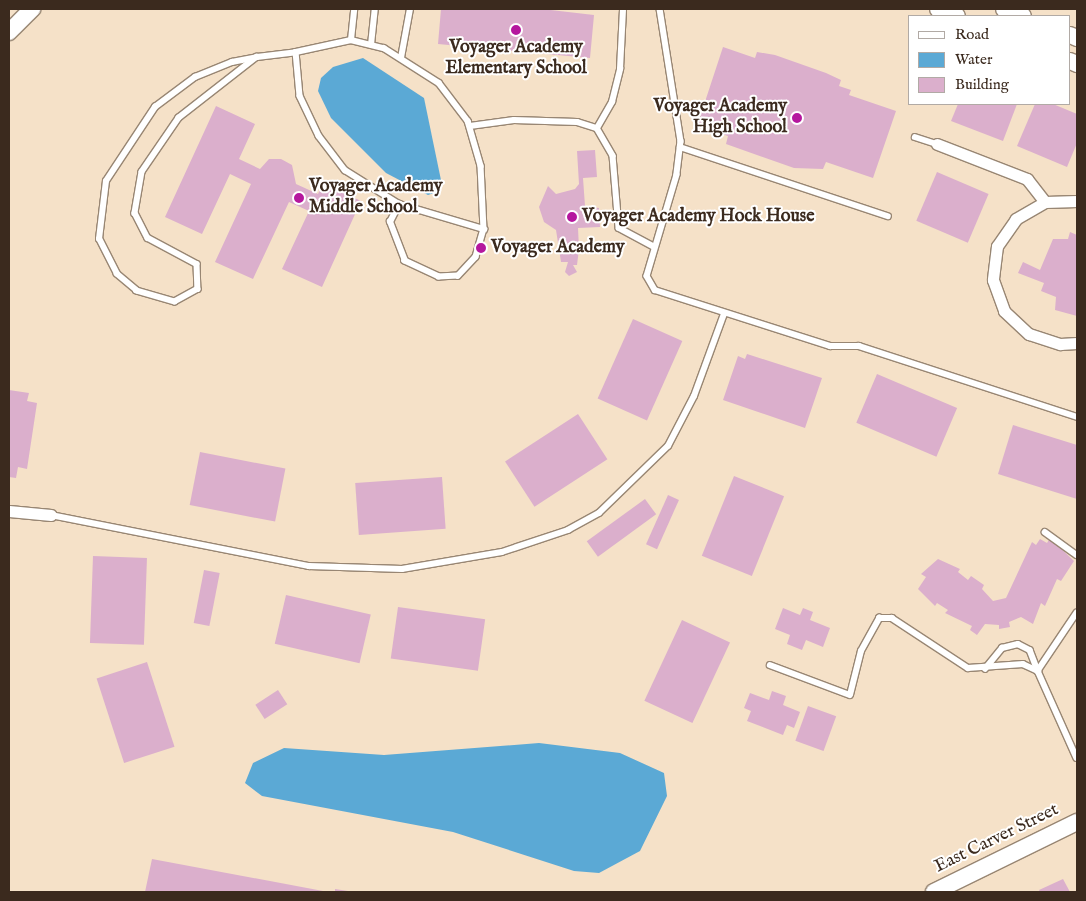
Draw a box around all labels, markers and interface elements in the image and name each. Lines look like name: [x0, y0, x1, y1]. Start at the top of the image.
legend: [908, 15, 1071, 105]
marker: Voyager Academy Elementary School: [510, 24, 522, 36]
text: Road: [955, 25, 989, 44]
place label: Voyager Academy Elementary School: [445, 38, 587, 80]
text: Water: [955, 50, 992, 69]
text: Building: [955, 75, 1009, 94]
place label: Voyager Academy High School: [653, 97, 787, 140]
marker: Voyager Academy High School: [791, 112, 803, 124]
place label: Voyager Academy Middle School: [309, 177, 443, 220]
marker: Voyager Academy Middle School: [293, 192, 305, 204]
place label: Voyager Academy Hock House: [582, 206, 814, 228]
marker: Voyager Academy Hock House: [566, 211, 578, 223]
place label: Voyager Academy: [491, 237, 625, 259]
marker: Voyager Academy: [475, 242, 487, 254]
street label: East Carver Street: [931, 800, 1063, 878]

